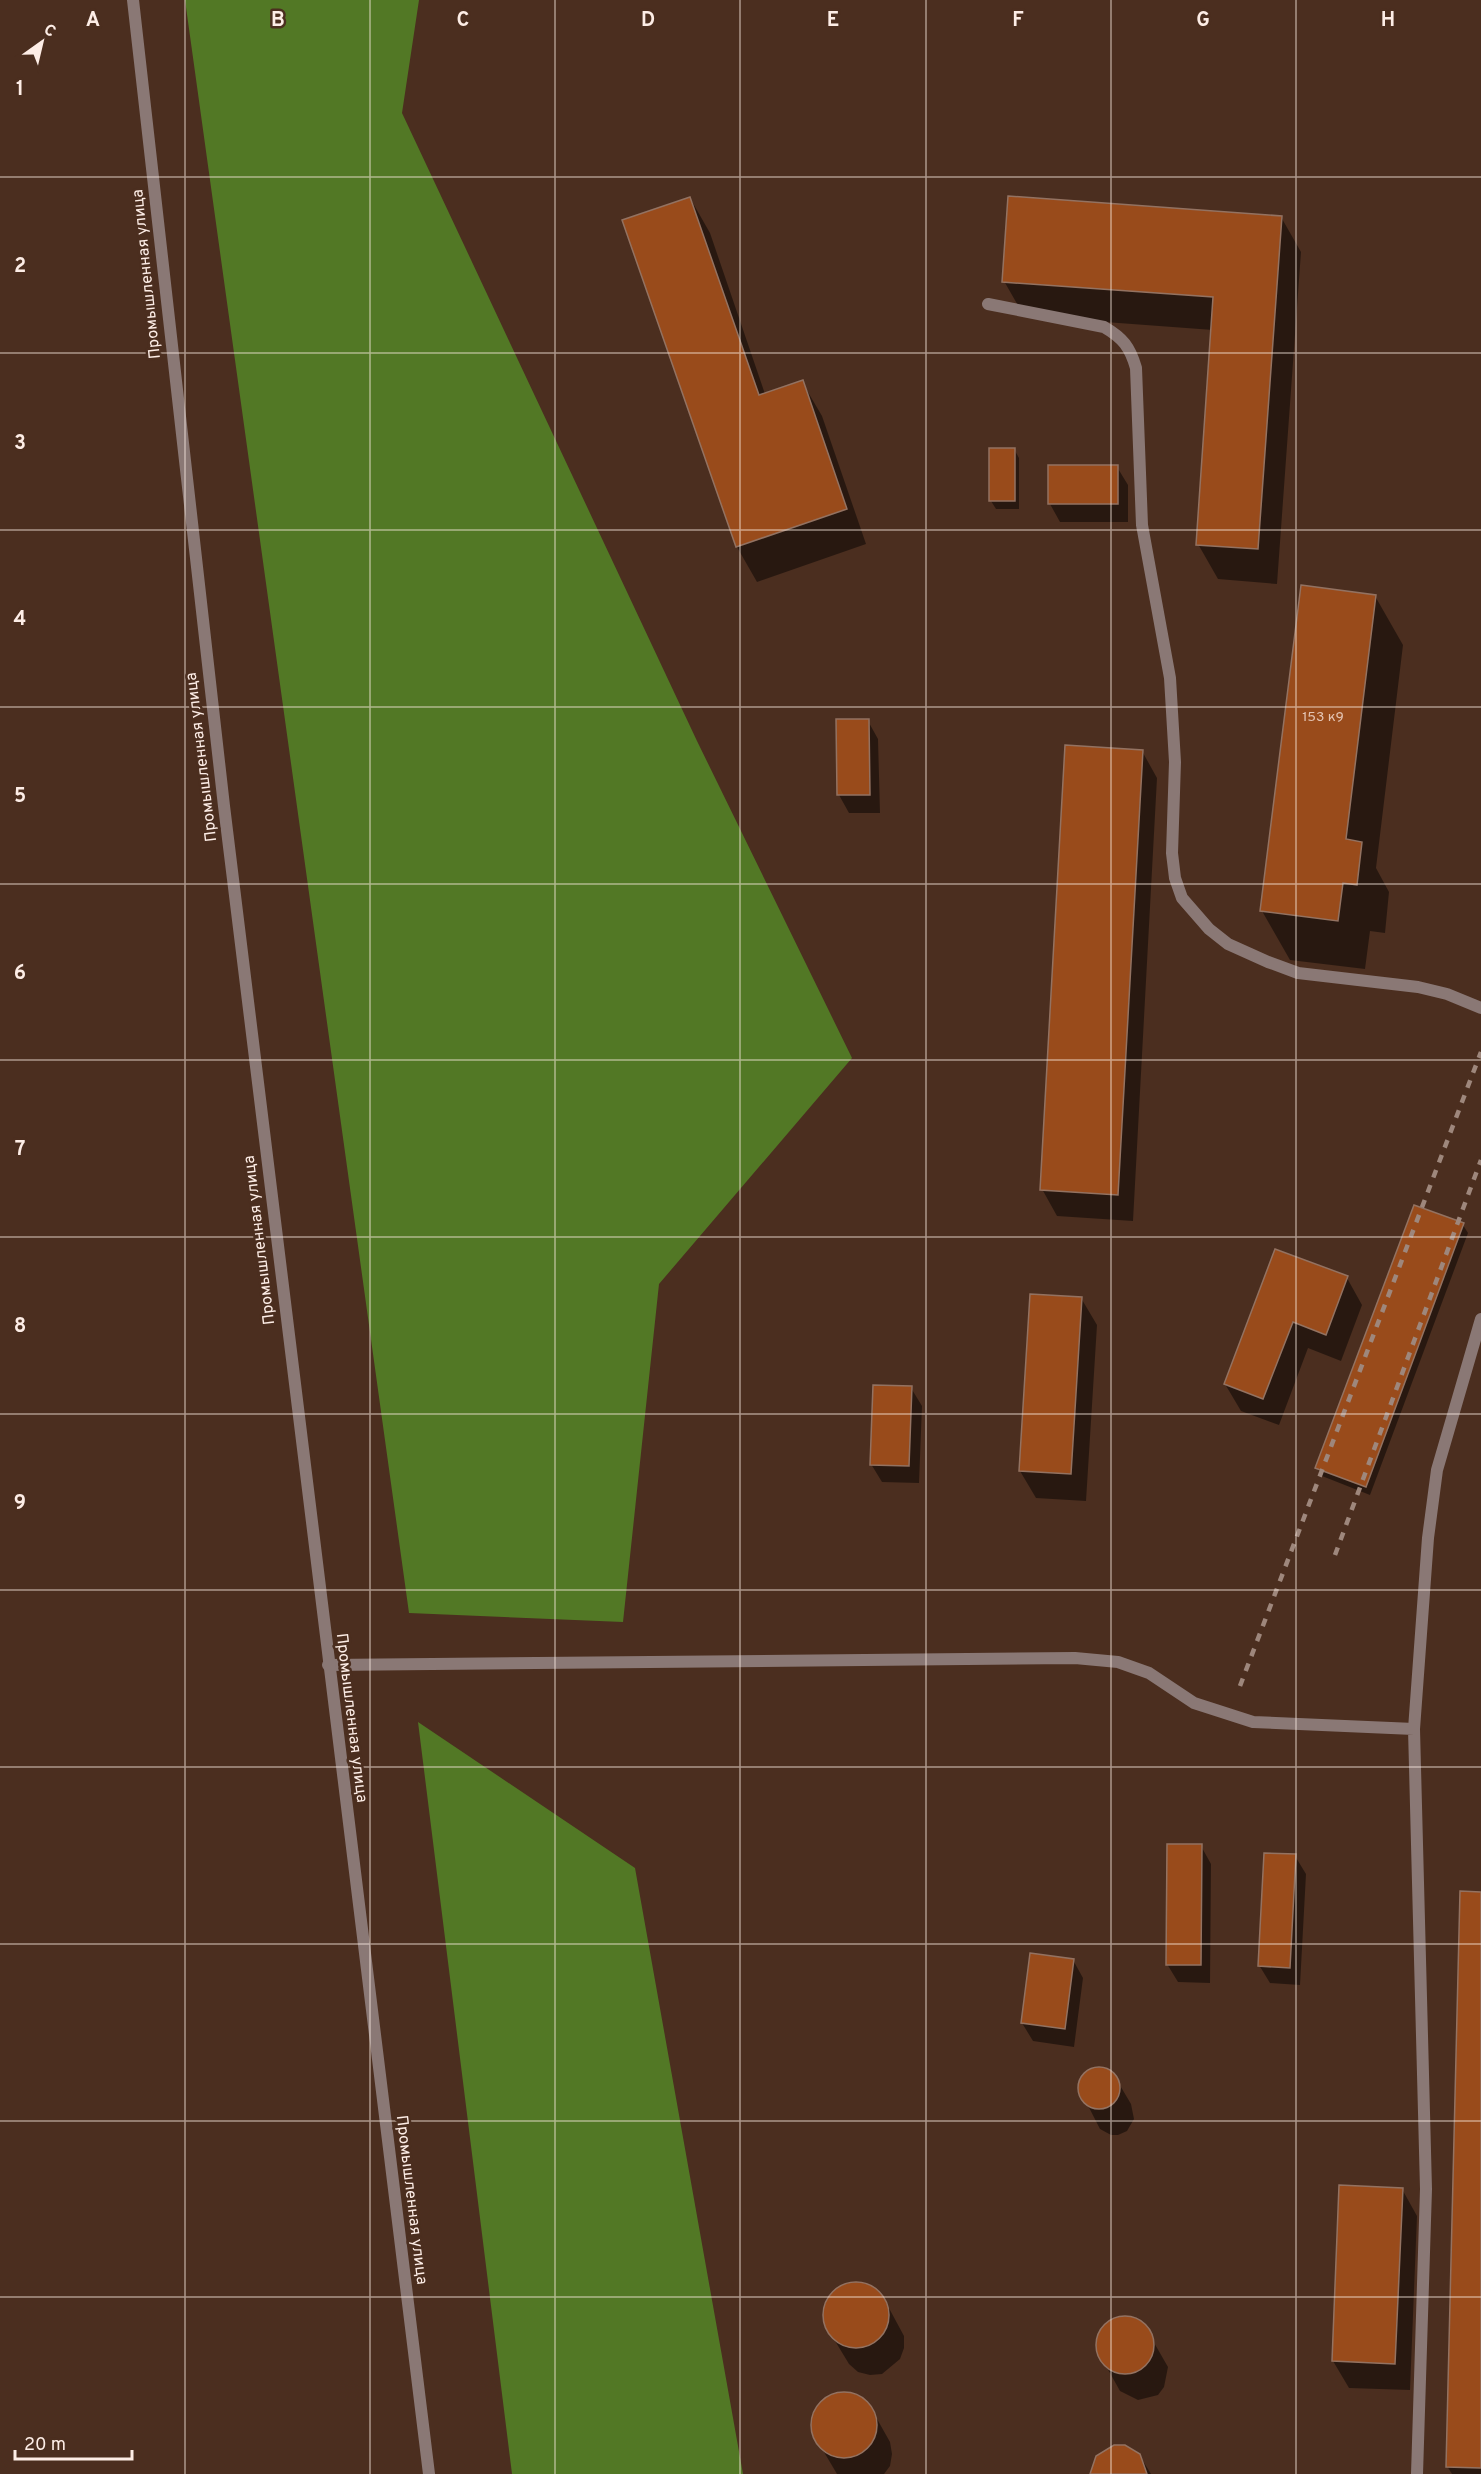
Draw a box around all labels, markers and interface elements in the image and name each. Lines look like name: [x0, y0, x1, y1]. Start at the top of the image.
text: A: [86, 8, 100, 34]
text: B: [271, 8, 285, 34]
text: C: [457, 8, 469, 34]
text: D: [641, 8, 655, 34]
text: E: [827, 8, 839, 34]
text: F: [1012, 8, 1024, 34]
text: G: [1196, 8, 1210, 34]
text: H: [1381, 8, 1395, 34]
north arrow: [12, 12, 72, 72]
text: С: [39, 20, 59, 42]
text: 1: [16, 77, 24, 103]
street label: Промышленная улица: [128, 188, 166, 360]
text: 2: [14, 254, 26, 280]
text: 3: [14, 431, 26, 457]
text: 4: [14, 607, 26, 633]
street label: Промышленная улица: [182, 671, 222, 843]
house number: 153 к9: [1302, 709, 1344, 726]
text: 5: [14, 784, 26, 810]
text: 6: [14, 961, 26, 987]
text: 7: [15, 1137, 25, 1163]
street label: Промышленная улица: [240, 1154, 280, 1326]
text: 8: [14, 1314, 26, 1340]
text: 9: [14, 1491, 26, 1517]
street label: Промышленная улица: [331, 1632, 371, 1804]
street label: Промышленная улица: [391, 2114, 431, 2286]
scale bar: [15, 2423, 132, 2461]
text: 20 m: [24, 2434, 66, 2457]

